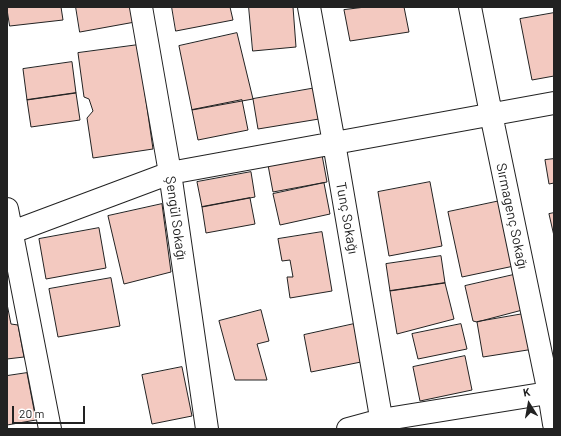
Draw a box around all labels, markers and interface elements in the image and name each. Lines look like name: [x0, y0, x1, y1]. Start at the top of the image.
street label: Sırmagenç Sokağı: [493, 162, 531, 270]
street label: Şengül Sokağı: [162, 175, 190, 261]
street label: Tunç Sokağı: [332, 181, 362, 255]
north arrow: [509, 384, 549, 424]
text: K: [522, 385, 531, 399]
scale bar: [14, 398, 87, 424]
text: 20 m: [19, 406, 45, 420]

